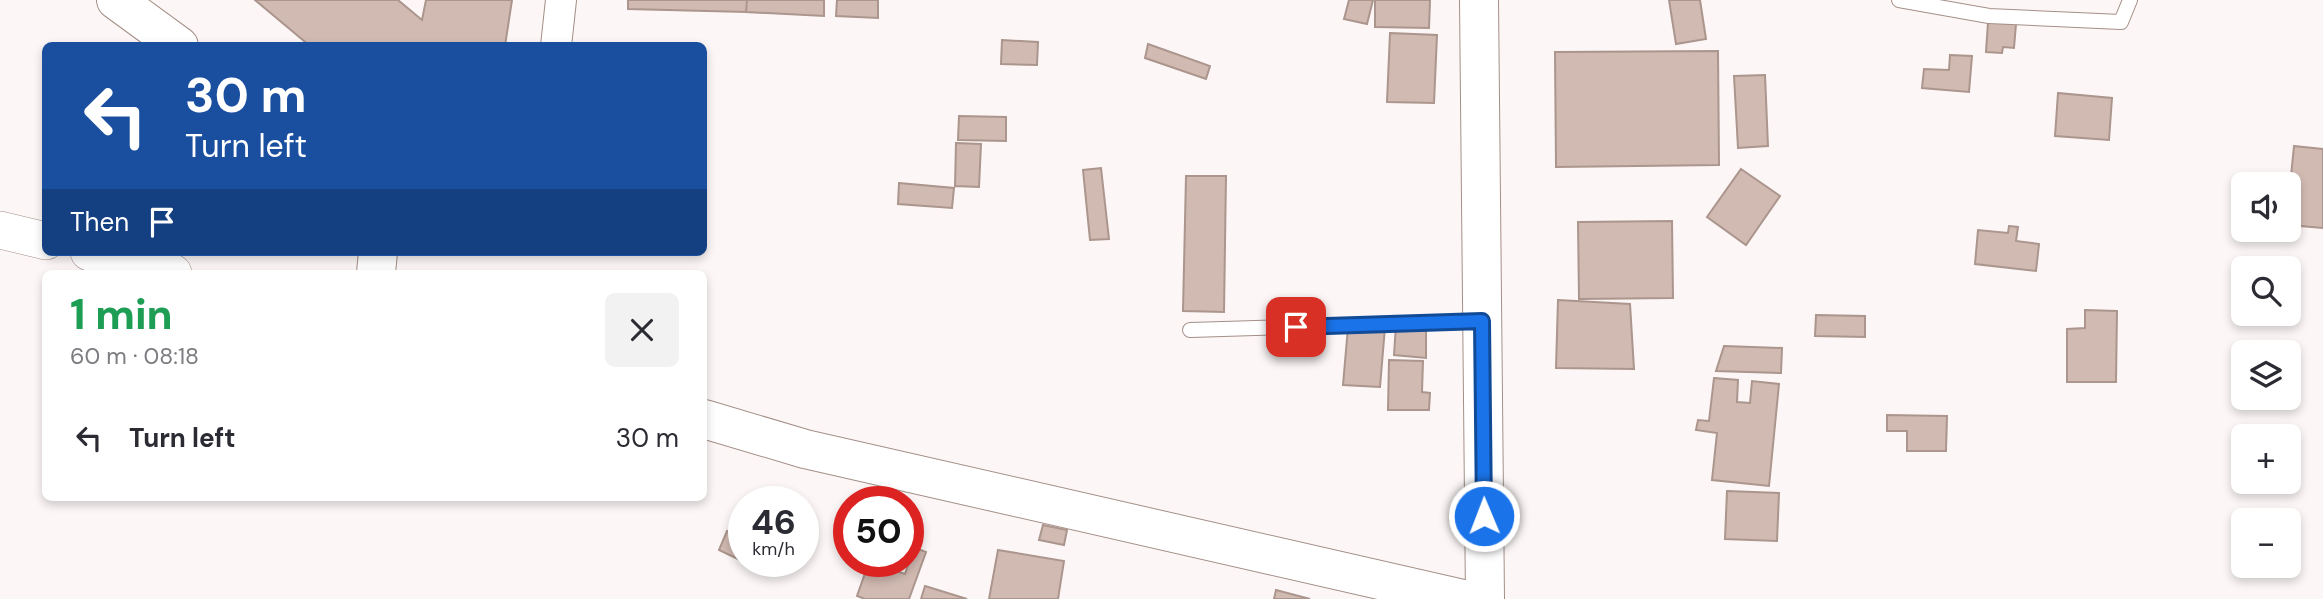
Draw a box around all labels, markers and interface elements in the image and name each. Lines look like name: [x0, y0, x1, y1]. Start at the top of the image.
text: 30 m: [185, 63, 307, 127]
icon: left: [70, 70, 161, 161]
text: Turn left: [185, 125, 307, 167]
map controls: [2231, 172, 2301, 578]
button: sound: [2231, 172, 2301, 242]
icon: arrive: [143, 203, 181, 241]
text: Then: [70, 205, 129, 239]
button: search: [2231, 256, 2301, 326]
text: 1 min: [70, 287, 173, 342]
button: close: [605, 293, 679, 367]
pin: [1266, 297, 1326, 357]
icon: arrive: [1277, 308, 1315, 346]
button: layers: [2231, 340, 2301, 410]
text: 60 m · 08:18: [70, 341, 199, 371]
icon: left: [70, 419, 108, 457]
text: Turn left: [129, 421, 236, 455]
text: 30 m: [616, 421, 679, 455]
button: +: [2231, 424, 2301, 494]
position arrow: [1447, 479, 1521, 553]
speed limit sign: 50: [833, 486, 924, 577]
text: 46: [751, 499, 796, 545]
button: −: [2231, 508, 2301, 578]
text: km/h: [752, 537, 795, 561]

